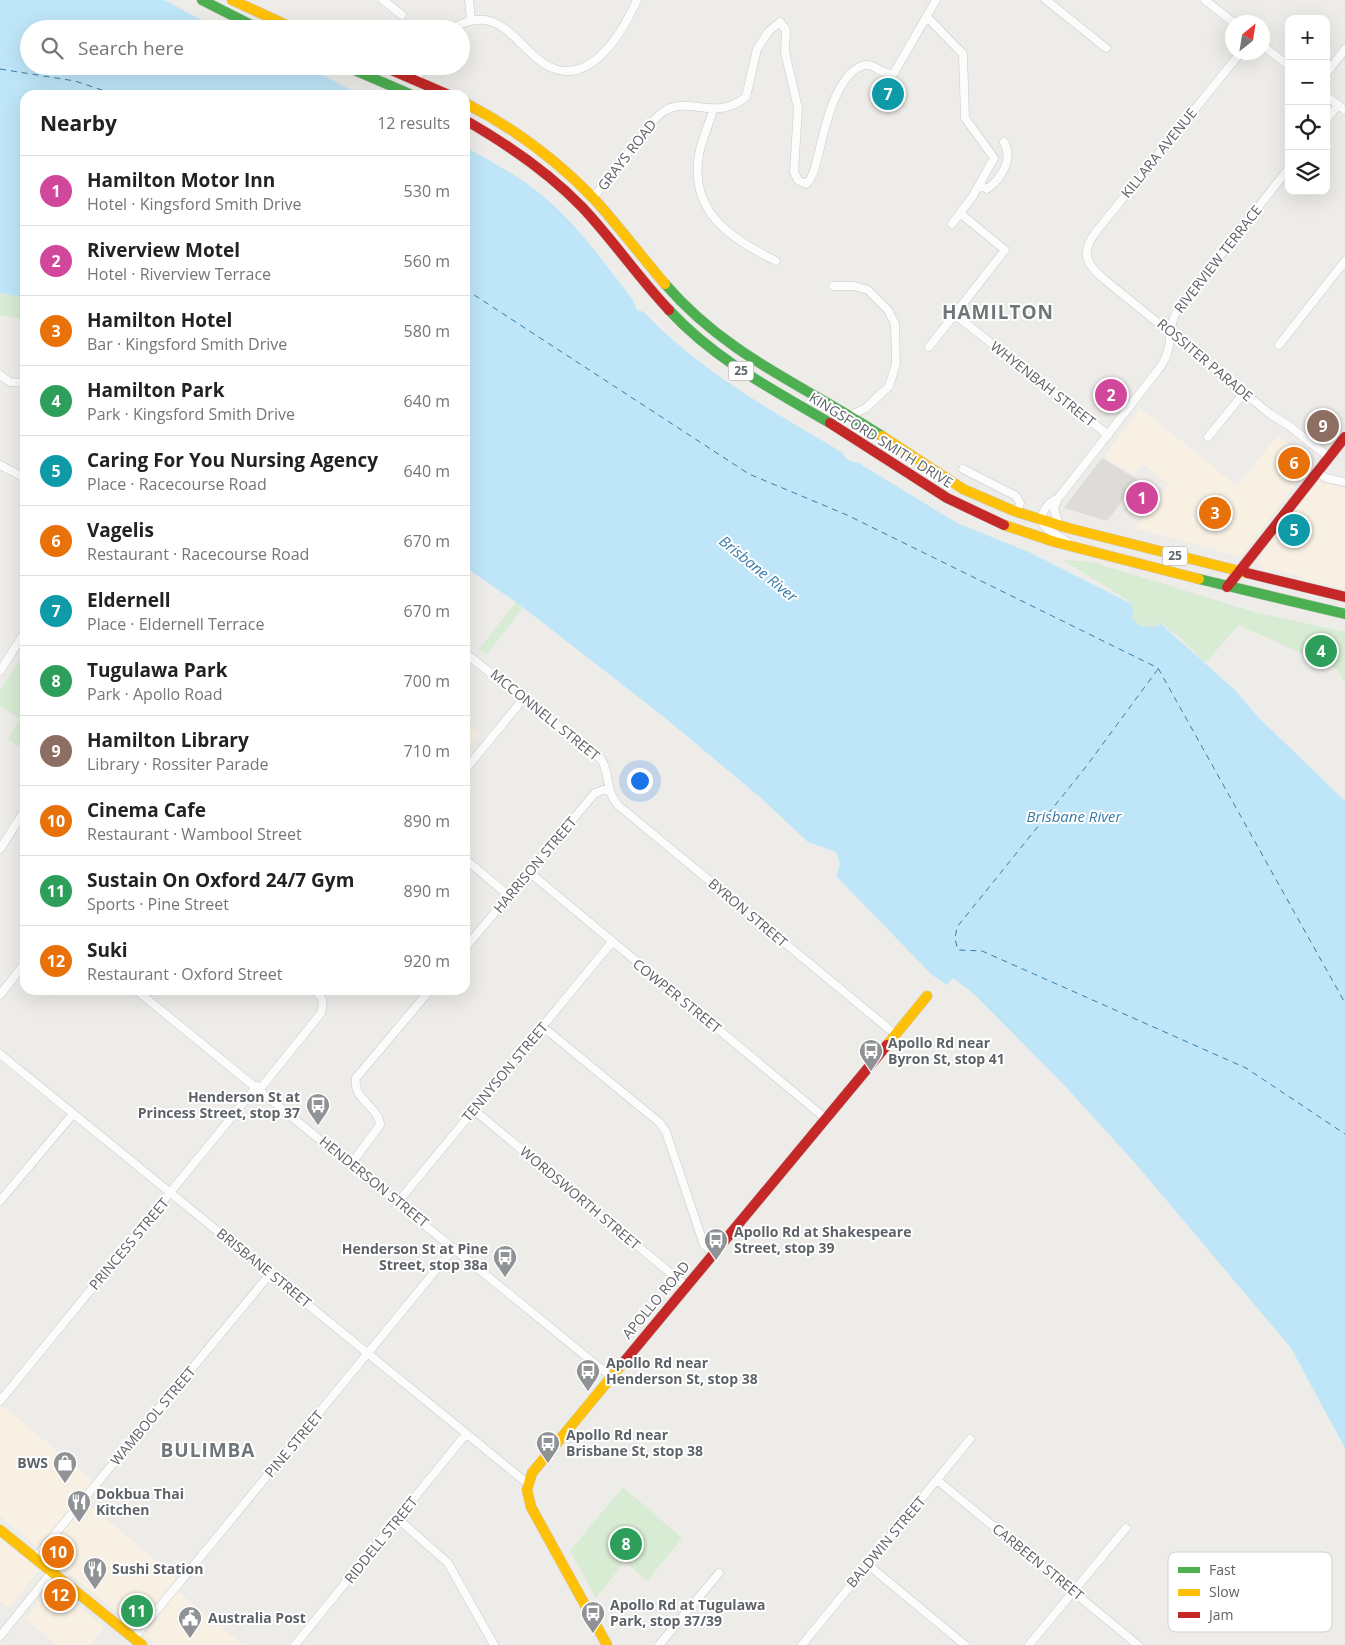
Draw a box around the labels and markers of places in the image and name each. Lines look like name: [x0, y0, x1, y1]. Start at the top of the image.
pin: 7: [872, 75, 904, 113]
pin: 2: [1095, 376, 1127, 414]
pin: 9: [1307, 407, 1339, 445]
pin: 6: [1278, 444, 1310, 482]
pin: 1: [1126, 479, 1158, 517]
pin: 3: [1199, 494, 1231, 532]
pin: 5: [1278, 511, 1310, 549]
pin: 4: [1305, 632, 1337, 670]
place label: Apollo Rd near Byron St, stop 41: [888, 1033, 1005, 1068]
bus stop icon: Apollo Rd near Byron St, stop 41: [858, 1038, 884, 1072]
place label: Henderson St at Princess Street, stop 37: [138, 1087, 300, 1122]
bus stop icon: Henderson St at Princess Street, stop 37: [305, 1092, 331, 1126]
place label: Apollo Rd at Shakespeare Street, stop 39: [734, 1222, 911, 1257]
bus stop icon: Apollo Rd at Shakespeare Street, stop 39: [703, 1227, 729, 1261]
place label: Henderson St at Pine Street, stop 38a: [342, 1239, 488, 1274]
bus stop icon: Henderson St at Pine Street, stop 38a: [492, 1244, 518, 1278]
place label: Apollo Rd near Henderson St, stop 38: [606, 1353, 758, 1388]
bus stop icon: Apollo Rd near Henderson St, stop 38: [575, 1358, 601, 1392]
place label: Apollo Rd near Brisbane St, stop 38: [566, 1425, 703, 1460]
bus stop icon: Apollo Rd near Brisbane St, stop 38: [535, 1430, 561, 1464]
shop icon: BWS: [52, 1450, 78, 1484]
place label: BWS: [17, 1453, 48, 1472]
place label: Dokbua Thai Kitchen: [96, 1484, 184, 1519]
restaurant icon: Dokbua Thai Kitchen: [66, 1489, 92, 1523]
pin: 8: [610, 1525, 642, 1563]
pin: 10: [42, 1533, 74, 1571]
restaurant icon: Sushi Station: [82, 1556, 108, 1590]
place label: Sushi Station: [112, 1559, 203, 1578]
pin: 12: [44, 1576, 76, 1614]
pin: 11: [121, 1592, 153, 1630]
place label: Apollo Rd at Tugulawa Park, stop 37/39: [610, 1595, 766, 1630]
bus stop icon: Apollo Rd at Tugulawa Park, stop 37/39: [580, 1600, 606, 1634]
public building icon: Australia Post: [177, 1605, 203, 1639]
place label: Australia Post: [208, 1608, 306, 1627]

